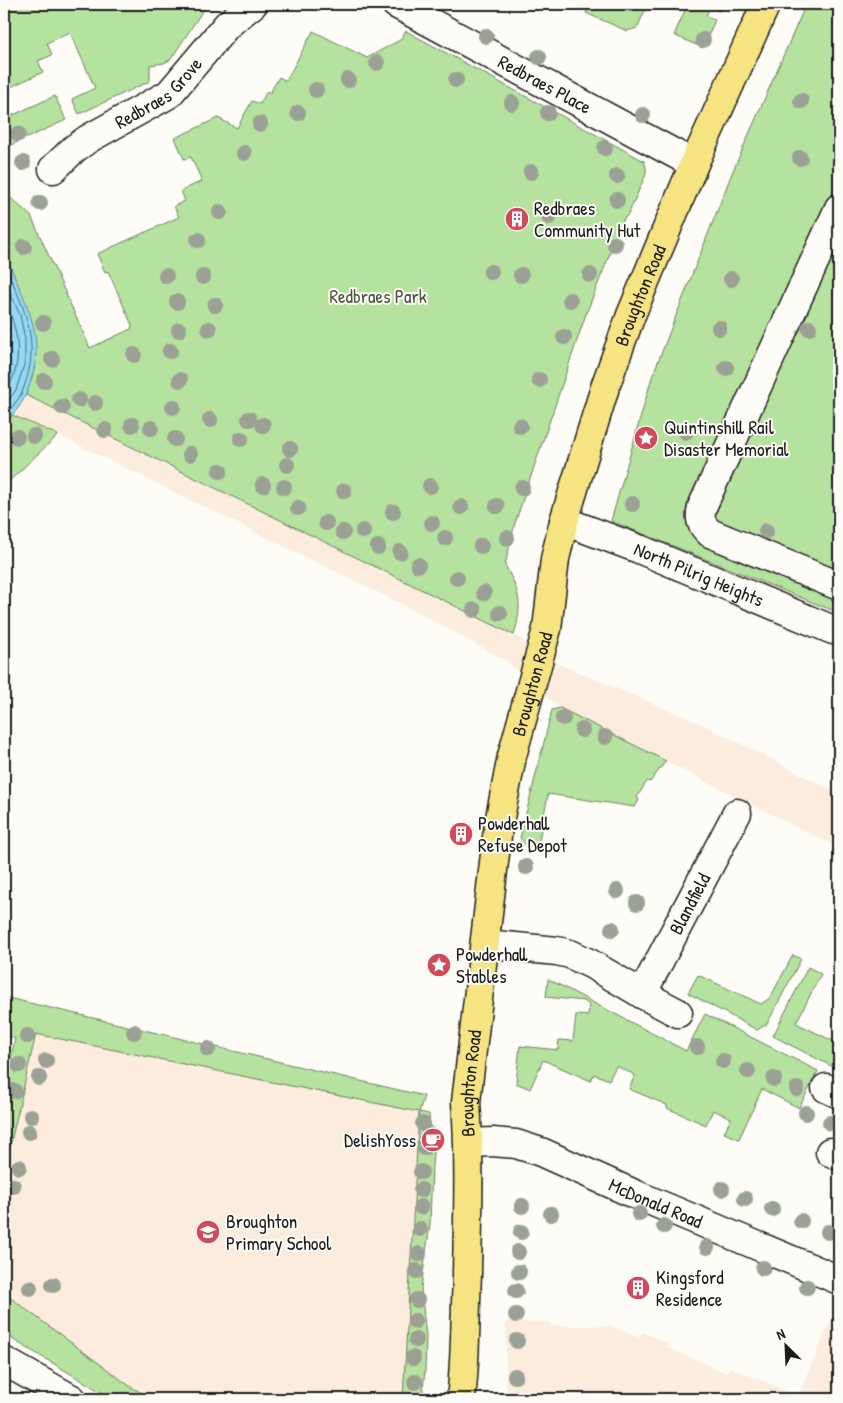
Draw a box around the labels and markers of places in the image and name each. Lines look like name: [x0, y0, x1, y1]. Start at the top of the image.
place label: Redbraes Community Hut: [534, 195, 641, 243]
building icon: Redbraes Community Hut: [504, 206, 530, 232]
place label: Quintinshill Rail Disaster Memorial: [664, 414, 790, 462]
place icon: Quintinshill Rail Disaster Memorial: [633, 425, 659, 451]
place label: Powderhall Refuse Depot: [478, 810, 567, 858]
building icon: Powderhall Refuse Depot: [448, 821, 474, 847]
place label: Powderhall Stables: [456, 941, 528, 989]
place icon: Powderhall Stables: [426, 952, 452, 978]
place label: DelishYoss: [344, 1127, 416, 1153]
cafe icon: DelishYoss: [420, 1127, 446, 1153]
place label: Broughton Primary School: [226, 1208, 332, 1256]
school or university icon: Broughton Primary School: [195, 1219, 221, 1245]
place label: Kingsford Residence: [656, 1264, 724, 1312]
building icon: Kingsford Residence: [625, 1275, 651, 1301]

